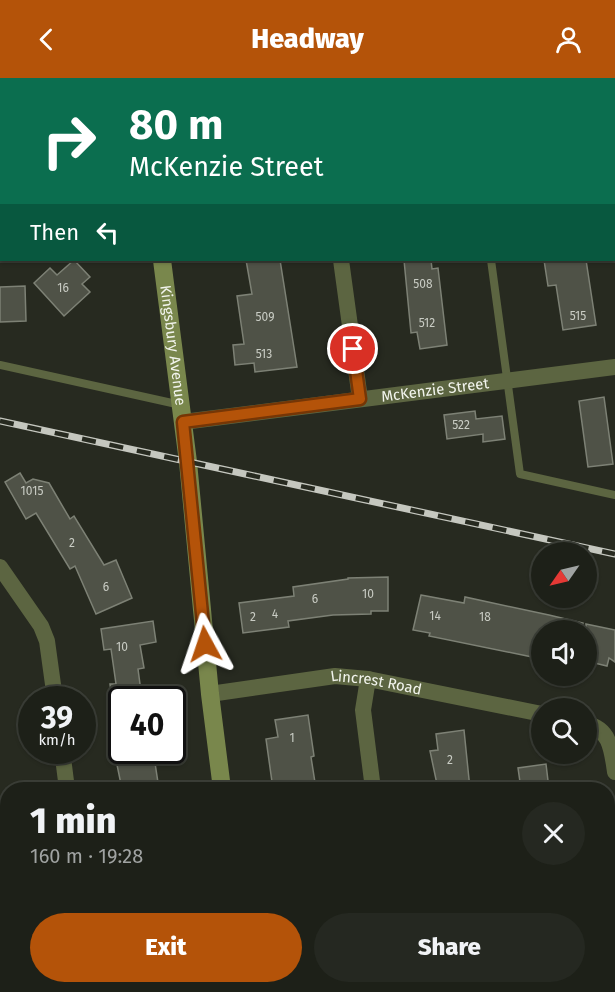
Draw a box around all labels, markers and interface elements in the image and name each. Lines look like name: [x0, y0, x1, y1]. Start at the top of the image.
icon: back: [30, 23, 63, 56]
text: Headway: [251, 23, 364, 55]
icon: person: [552, 23, 585, 56]
text: 80 m: [129, 100, 223, 150]
icon: right: [30, 102, 108, 180]
text: McKenzie Street: [129, 151, 324, 183]
icon: left: [91, 216, 124, 249]
text: Then: [30, 219, 79, 246]
house number: 508: [413, 277, 433, 291]
house number: 16: [57, 281, 69, 295]
street label: Kingsbury Avenue: [156, 284, 190, 407]
house number: 515: [570, 309, 586, 323]
house number: 509: [256, 310, 274, 324]
house number: 512: [419, 316, 435, 330]
pin: [327, 323, 378, 374]
icon: arrive: [336, 332, 369, 365]
house number: 513: [256, 347, 272, 361]
street label: McKenzie Street: [380, 374, 490, 406]
house number: 522: [452, 418, 470, 432]
house number: 1015: [21, 484, 43, 498]
house number: 2: [69, 536, 75, 550]
north arrow: [531, 542, 597, 608]
map controls: [531, 542, 597, 764]
house number: 6: [103, 580, 109, 594]
house number: 10: [362, 587, 374, 601]
house number: 6: [312, 592, 318, 606]
house number: 4: [272, 607, 279, 621]
house number: 14: [429, 609, 441, 623]
house number: 2: [250, 610, 256, 624]
house number: 18: [479, 610, 491, 624]
position arrow: [173, 612, 237, 676]
button: sound: [531, 620, 597, 686]
house number: 10: [116, 640, 128, 654]
street label: Lincrest Road: [329, 667, 423, 699]
speed limit sign: 40: [108, 686, 186, 764]
button: search: [531, 698, 597, 764]
text: 39: [41, 700, 73, 736]
text: km/h: [38, 731, 76, 749]
house number: 1: [289, 731, 295, 745]
house number: 2: [447, 753, 453, 767]
text: 1 min: [30, 799, 116, 843]
button: close: [522, 802, 585, 865]
text: 160 m · 19:28: [30, 844, 143, 868]
button: Exit: [30, 913, 302, 982]
button: Share: [314, 913, 585, 982]

